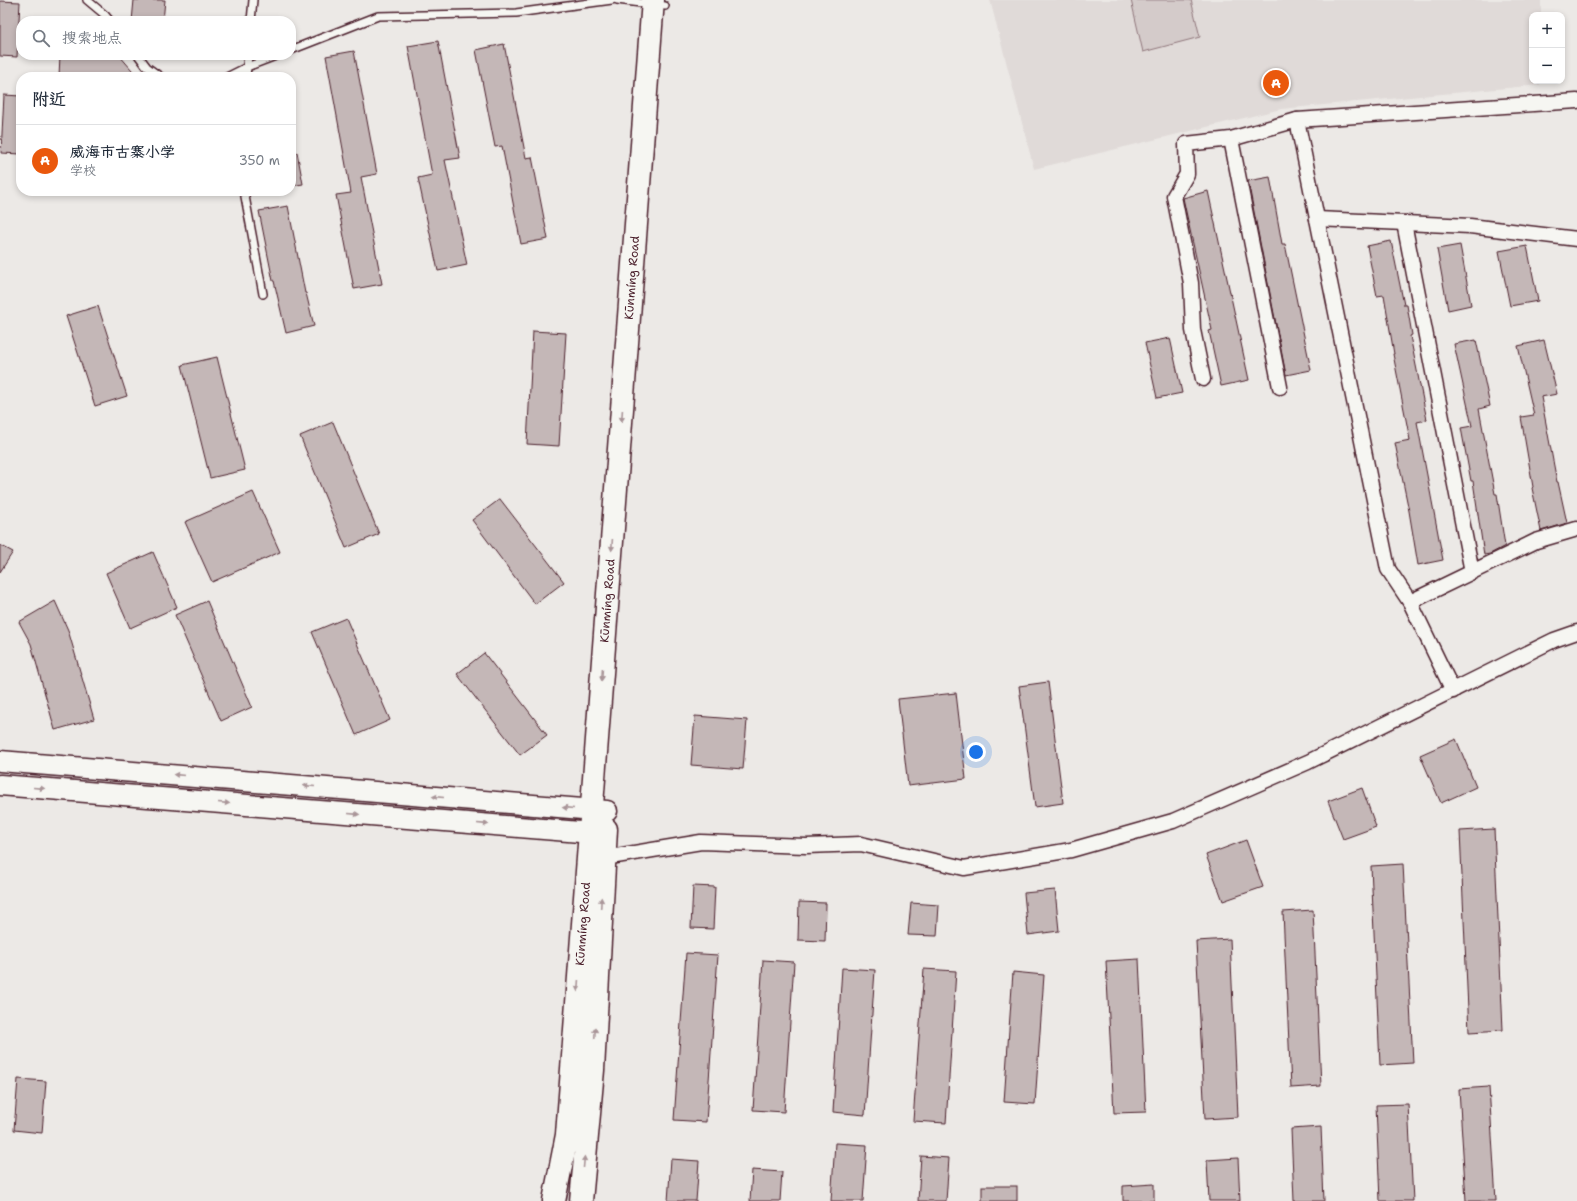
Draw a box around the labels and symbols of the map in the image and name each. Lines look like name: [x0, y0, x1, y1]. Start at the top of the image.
pin: A: [1263, 68, 1289, 98]
street label: Kūnmíng Road: [621, 235, 643, 320]
one-way arrow: [618, 410, 625, 422]
one-way arrow: [608, 539, 615, 551]
street label: Kūnmíng Road: [596, 558, 619, 643]
one-way arrow: [598, 669, 605, 681]
your location: [966, 742, 986, 762]
one-way arrow: [173, 772, 185, 779]
one-way arrow: [303, 783, 315, 790]
one-way arrow: [33, 785, 45, 792]
one-way arrow: [432, 793, 444, 800]
one-way arrow: [218, 800, 230, 807]
one-way arrow: [562, 804, 574, 811]
one-way arrow: [348, 810, 360, 817]
one-way arrow: [477, 821, 489, 828]
street label: Kūnmíng Road: [572, 881, 594, 966]
one-way arrow: [598, 897, 605, 909]
one-way arrow: [575, 980, 582, 992]
one-way arrow: [592, 1026, 598, 1039]
one-way arrow: [581, 1156, 588, 1168]

